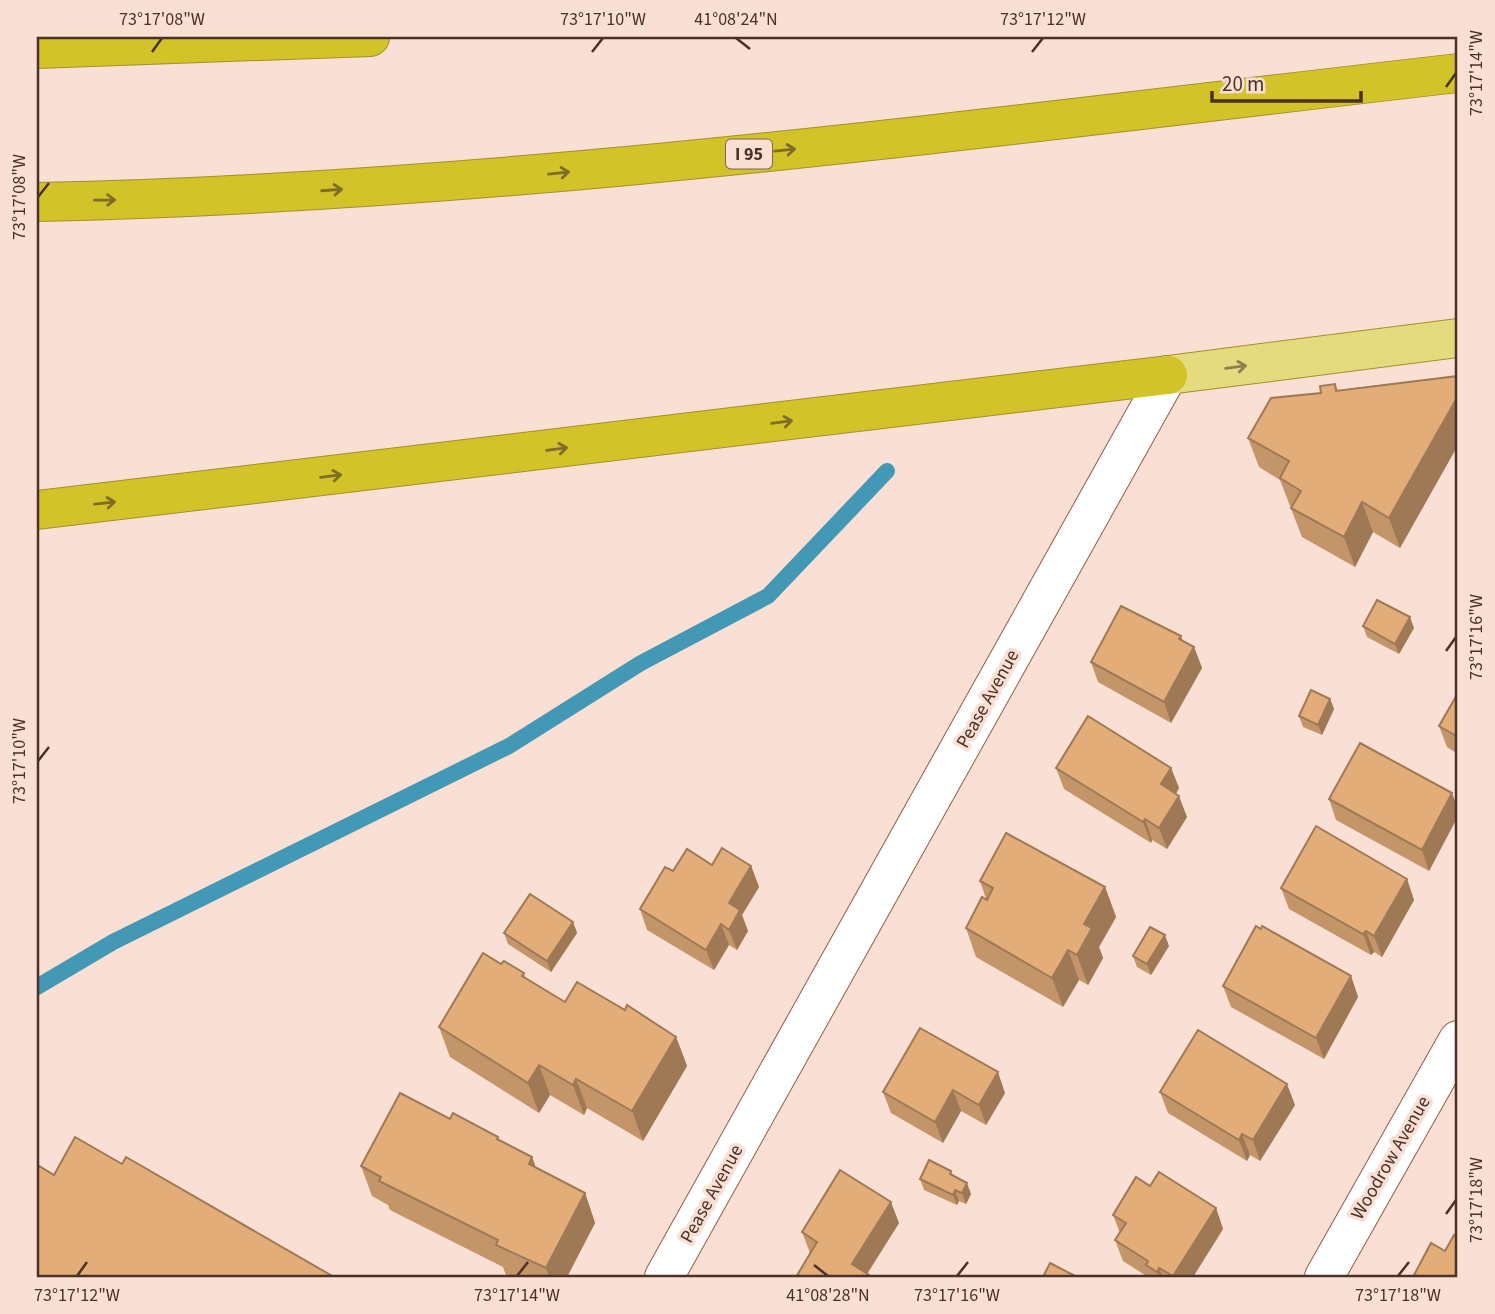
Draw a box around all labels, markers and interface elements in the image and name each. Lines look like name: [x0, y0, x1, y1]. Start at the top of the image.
text: 73°17'08"W: [119, 7, 205, 32]
text: 73°17'10"W: [560, 7, 646, 32]
text: 41°08'24"N: [694, 7, 778, 32]
text: 73°17'12"W: [1000, 7, 1086, 32]
text: 73°17'14"W: [1464, 30, 1489, 116]
scale bar: [1212, 60, 1360, 104]
text: 20 m: [1222, 69, 1264, 99]
road number: I 95: [726, 140, 772, 168]
one-way arrow: [774, 143, 796, 156]
text: 73°17'08"W: [7, 154, 32, 240]
one-way arrow: [547, 166, 570, 179]
one-way arrow: [320, 183, 343, 196]
one-way arrow: [93, 194, 116, 207]
one-way arrow: [1224, 360, 1247, 373]
one-way arrow: [771, 416, 793, 429]
one-way arrow: [545, 443, 567, 456]
one-way arrow: [319, 469, 341, 482]
one-way arrow: [93, 496, 115, 509]
text: 73°17'16"W: [1464, 594, 1489, 680]
street label: Pease Avenue: [950, 645, 1026, 753]
text: 73°17'10"W: [7, 718, 32, 804]
street label: Woodrow Avenue: [1345, 1091, 1437, 1225]
street label: Pease Avenue: [674, 1140, 750, 1248]
text: 73°17'18"W: [1464, 1157, 1489, 1243]
text: 73°17'12"W: [34, 1283, 120, 1308]
text: 73°17'14"W: [474, 1283, 560, 1308]
text: 41°08'28"N: [786, 1283, 870, 1308]
text: 73°17'16"W: [914, 1283, 1000, 1308]
text: 73°17'18"W: [1355, 1283, 1441, 1308]

